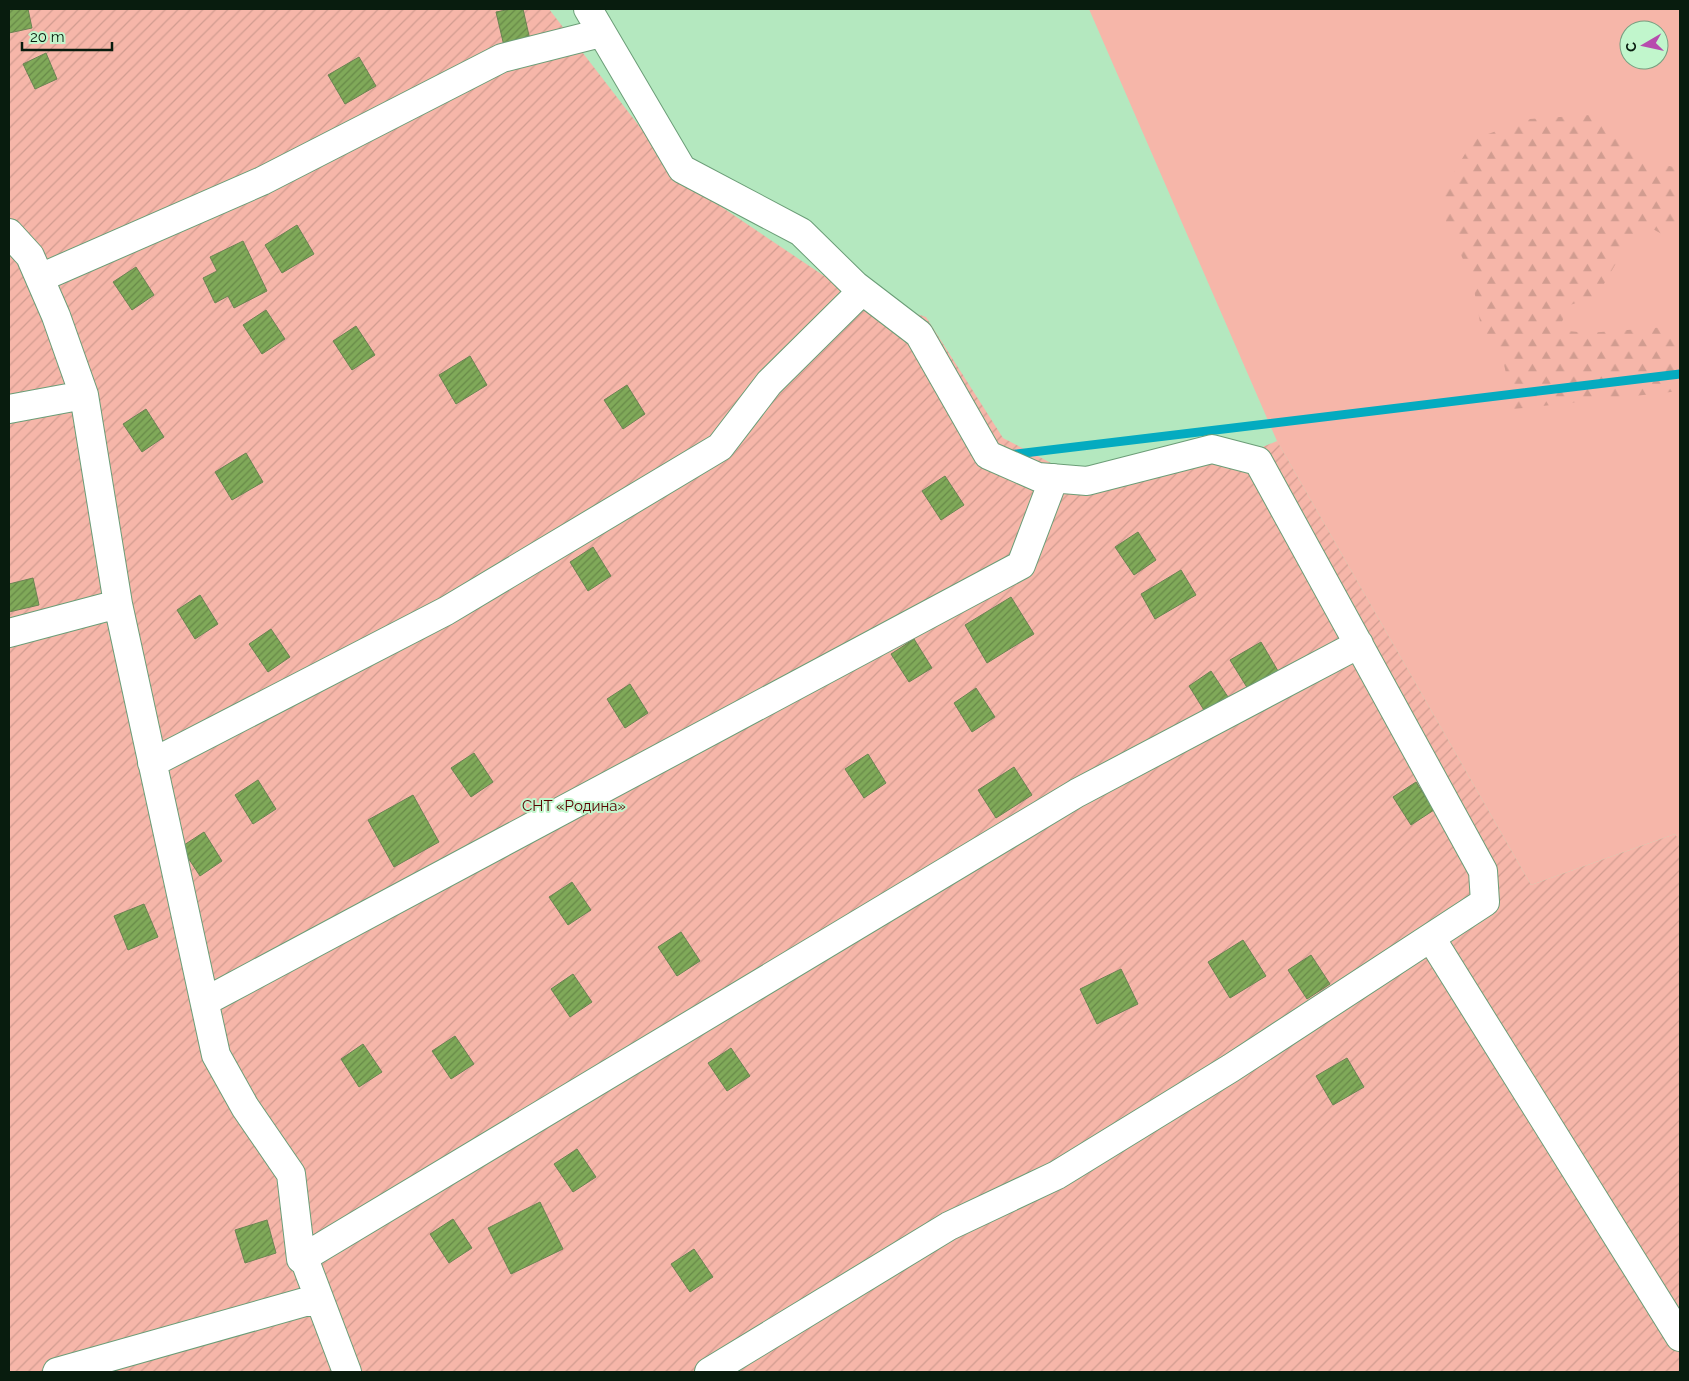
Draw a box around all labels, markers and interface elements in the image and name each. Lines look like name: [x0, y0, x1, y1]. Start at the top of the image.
scale bar: [22, 20, 112, 52]
north arrow: [1619, 20, 1669, 70]
text: 20 m: [30, 28, 65, 46]
text: С: [1622, 41, 1640, 53]
park label: СНТ «Родина»: [522, 797, 626, 815]

